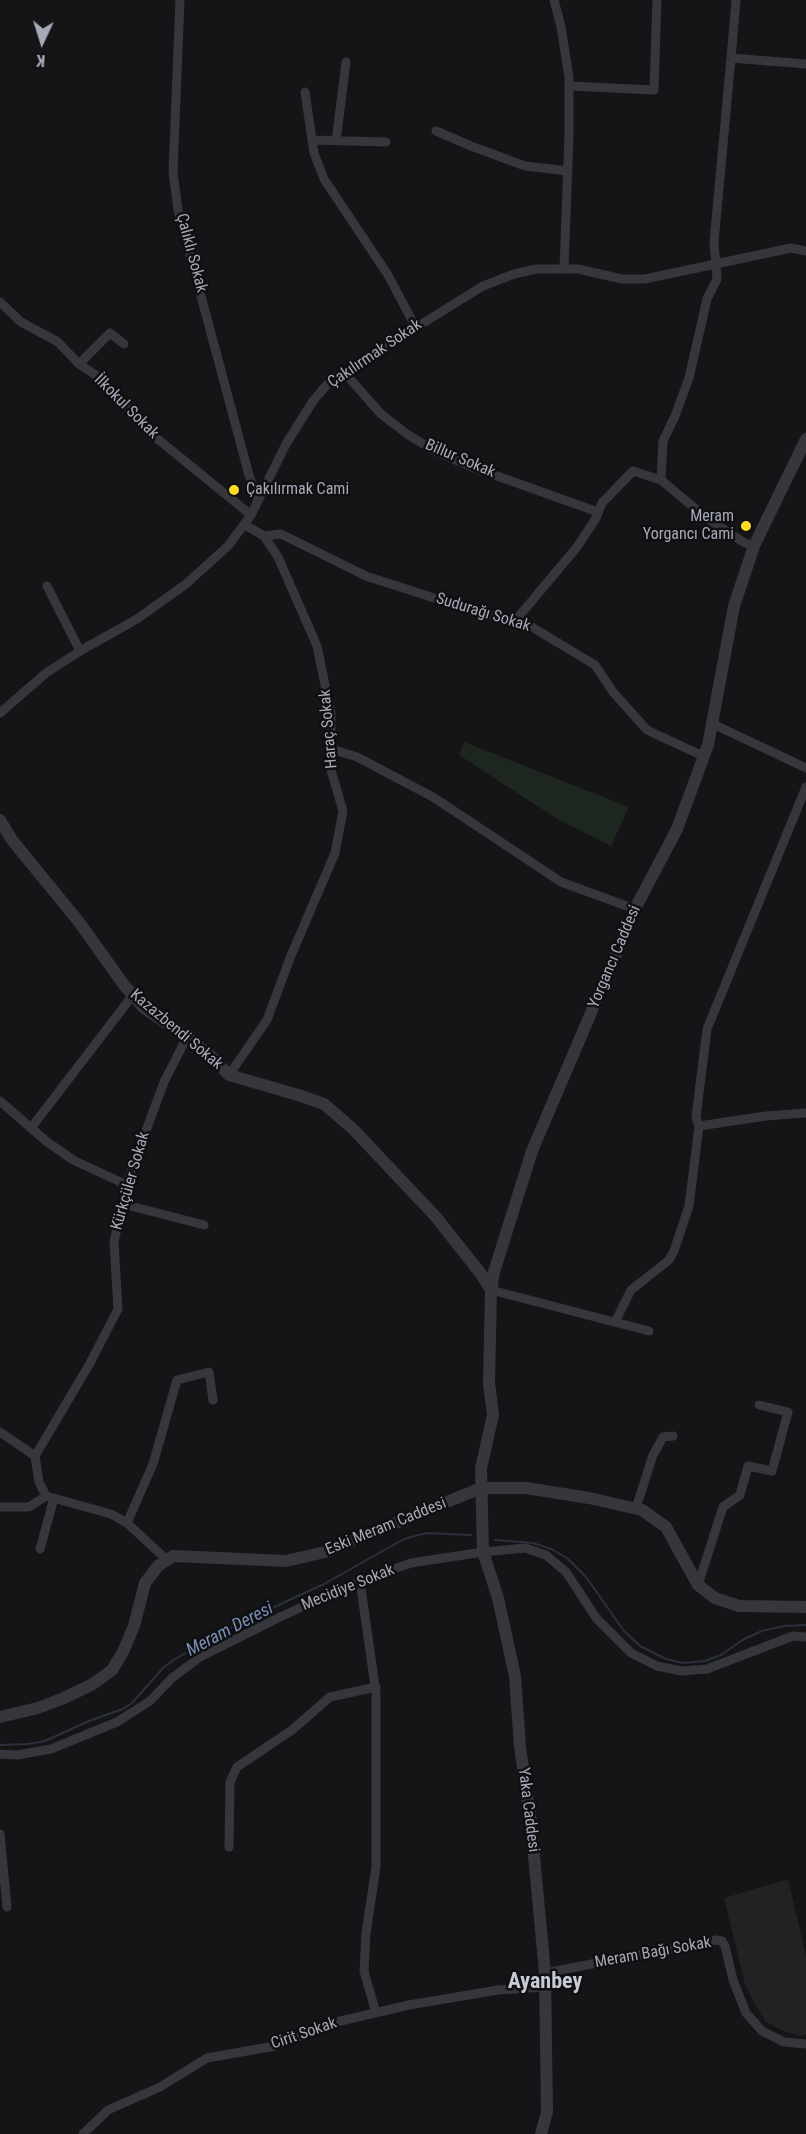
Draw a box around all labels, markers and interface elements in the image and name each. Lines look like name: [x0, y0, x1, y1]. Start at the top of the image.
north arrow: [12, 12, 72, 72]
text: K: [36, 51, 46, 70]
street label: Çalıklı Sokak: [171, 211, 211, 295]
street label: Çakılırmak Sokak: [324, 316, 426, 392]
street label: İlkokul Sokak: [90, 371, 162, 443]
street label: Billur Sokak: [422, 436, 498, 482]
place label: Çakılırmak Cami: [246, 480, 349, 500]
marker: Çakılırmak Cami: [227, 483, 241, 497]
place label: Meram Yorgancı Cami: [643, 507, 734, 545]
marker: Meram Yorgancı Cami: [739, 519, 753, 533]
street label: Sudurağı Sokak: [433, 590, 533, 636]
street label: Haraç Sokak: [316, 689, 342, 769]
street label: Yorgancı Caddesi: [585, 903, 645, 1011]
street label: Kazazbendi Sokak: [126, 986, 226, 1074]
street label: Kürkçüler Sokak: [108, 1130, 154, 1232]
street label: Eski Meram Caddesi: [323, 1494, 449, 1560]
street label: Mecidiye Sokak: [299, 1561, 397, 1615]
water label: Meram Deresi: [183, 1598, 277, 1662]
street label: Yaka Caddesi: [513, 1767, 543, 1853]
street label: Meram Bağı Sokak: [593, 1933, 713, 1973]
district label: Ayanbey: [508, 1969, 582, 1995]
street label: Cirit Sokak: [269, 2014, 339, 2054]

